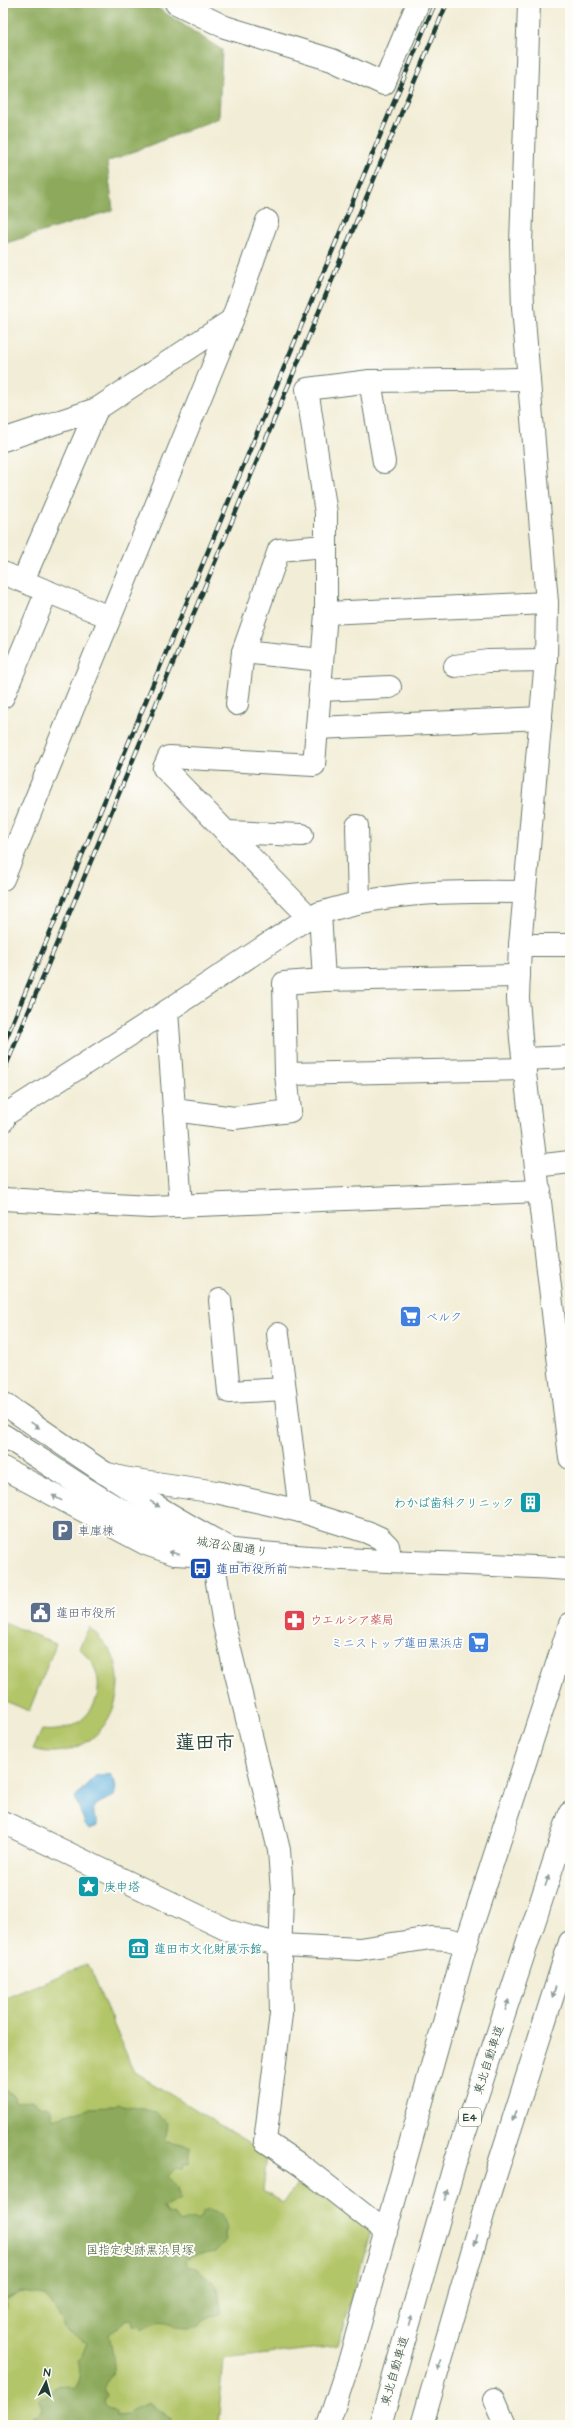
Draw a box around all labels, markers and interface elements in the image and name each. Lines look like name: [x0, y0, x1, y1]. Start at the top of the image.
supermarket icon: ベルク: [397, 1304, 423, 1330]
place label: ベルク: [426, 1309, 462, 1326]
one-way arrow: [30, 1421, 40, 1429]
building icon: わかば歯科クリニック: [517, 1490, 543, 1516]
one-way arrow: [51, 1494, 63, 1501]
place label: わかば歯科クリニック: [394, 1495, 514, 1512]
one-way arrow: [149, 1501, 161, 1508]
parking icon: 車庫棟: [49, 1518, 75, 1544]
place label: 車庫棟: [78, 1523, 114, 1540]
street label: 城沼公園通り: [195, 1533, 269, 1561]
one-way arrow: [168, 1550, 180, 1556]
bus stop icon: 蓮田市役所前: [187, 1556, 213, 1582]
place label: 蓮田市役所前: [216, 1561, 288, 1578]
public building icon: 蓮田市役所: [27, 1600, 53, 1626]
place label: 蓮田市役所: [56, 1605, 116, 1622]
pharmacy icon: ウエルシア薬局: [281, 1607, 307, 1633]
place label: ウエルシア薬局: [310, 1612, 394, 1629]
supermarket icon: ミニストップ蓮田黒浜店: [466, 1630, 492, 1656]
place label: ミニストップ蓮田黒浜店: [331, 1635, 464, 1652]
district label: 蓮田市: [175, 1729, 235, 1757]
place icon: 庚申塔: [75, 1874, 101, 1900]
one-way arrow: [544, 1875, 550, 1887]
place label: 庚申塔: [104, 1879, 140, 1896]
museum icon: 蓮田市文化財展示館: [126, 1936, 152, 1962]
place label: 蓮田市文化財展示館: [154, 1941, 262, 1958]
one-way arrow: [551, 1987, 557, 1999]
one-way arrow: [504, 1999, 510, 2011]
street label: 東北自動車道: [470, 2023, 508, 2097]
road number: E4: [459, 2108, 481, 2126]
one-way arrow: [511, 2110, 517, 2122]
one-way arrow: [443, 2189, 449, 2201]
one-way arrow: [473, 2235, 479, 2247]
park label: 国指定史跡黒浜貝塚: [86, 2242, 194, 2259]
one-way arrow: [407, 2314, 413, 2326]
street label: 東北自動車道: [377, 2334, 413, 2408]
one-way arrow: [436, 2359, 442, 2371]
north arrow: [26, 2362, 66, 2402]
text: N: [43, 2365, 51, 2380]

